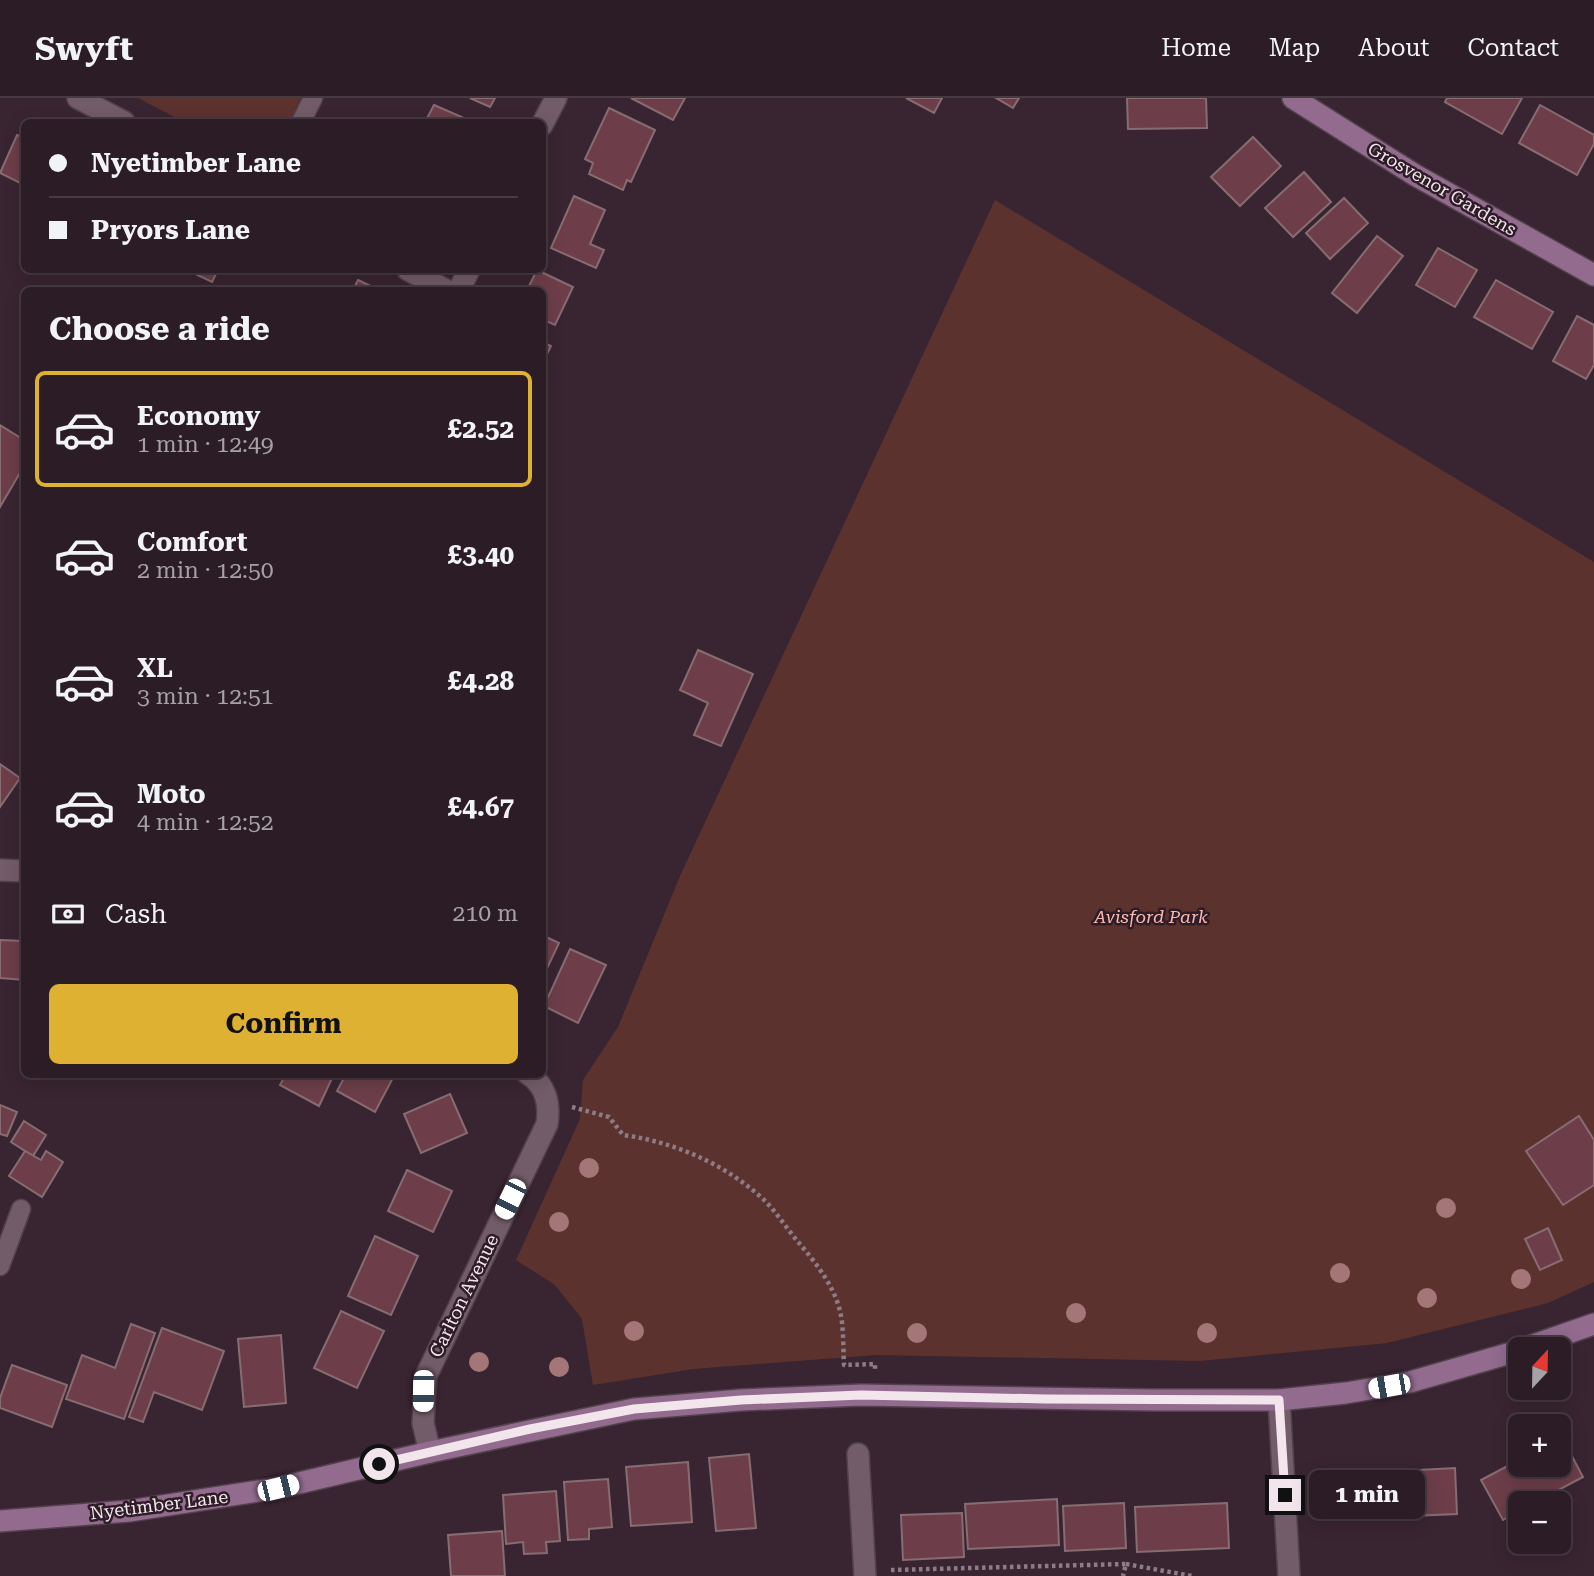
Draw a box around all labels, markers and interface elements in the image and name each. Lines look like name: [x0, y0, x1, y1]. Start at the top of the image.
text: Swyft: [35, 29, 133, 68]
text: Home: [1161, 34, 1231, 62]
text: Map: [1269, 34, 1320, 62]
text: About: [1358, 34, 1429, 62]
text: Contact: [1467, 34, 1559, 62]
street label: Grosvenor Gardens: [1364, 137, 1520, 240]
text: Nyetimber Lane: [91, 148, 301, 178]
text: Pryors Lane: [91, 215, 250, 245]
text: Choose a ride: [49, 310, 270, 348]
icon: car: [53, 398, 116, 461]
text: Economy: [137, 401, 260, 431]
text: £2.52: [448, 414, 514, 444]
text: 1 min · 12:49: [137, 431, 274, 458]
icon: car: [53, 524, 116, 587]
text: Comfort: [137, 527, 247, 557]
text: £3.40: [448, 540, 514, 570]
text: 2 min · 12:50: [137, 557, 274, 584]
icon: car: [53, 650, 116, 713]
text: XL: [137, 653, 173, 683]
text: £4.28: [448, 666, 514, 696]
text: 3 min · 12:51: [137, 683, 274, 710]
icon: car: [53, 776, 116, 839]
text: Moto: [137, 779, 206, 809]
text: £4.67: [448, 792, 514, 822]
text: 4 min · 12:52: [137, 809, 274, 836]
icon: cash: [49, 895, 87, 933]
text: Cash: [105, 899, 167, 929]
text: 210 m: [453, 900, 518, 927]
park label: Avisford Park: [1093, 906, 1208, 927]
button: Confirm: [49, 984, 518, 1064]
car: [492, 1176, 529, 1222]
street label: Carlton Avenue: [425, 1231, 502, 1361]
north arrow: [1508, 1337, 1572, 1400]
map controls: [1508, 1337, 1571, 1554]
car: [413, 1370, 434, 1412]
car: [1367, 1372, 1412, 1400]
button: +: [1508, 1414, 1571, 1477]
route start: [363, 1448, 395, 1480]
callout: 1 min: [1310, 1470, 1425, 1520]
car: [256, 1473, 301, 1503]
route end: [1269, 1479, 1301, 1511]
text: 1 min: [1335, 1481, 1399, 1508]
street label: Nyetimber Lane: [89, 1486, 229, 1523]
button: −: [1508, 1491, 1571, 1554]

